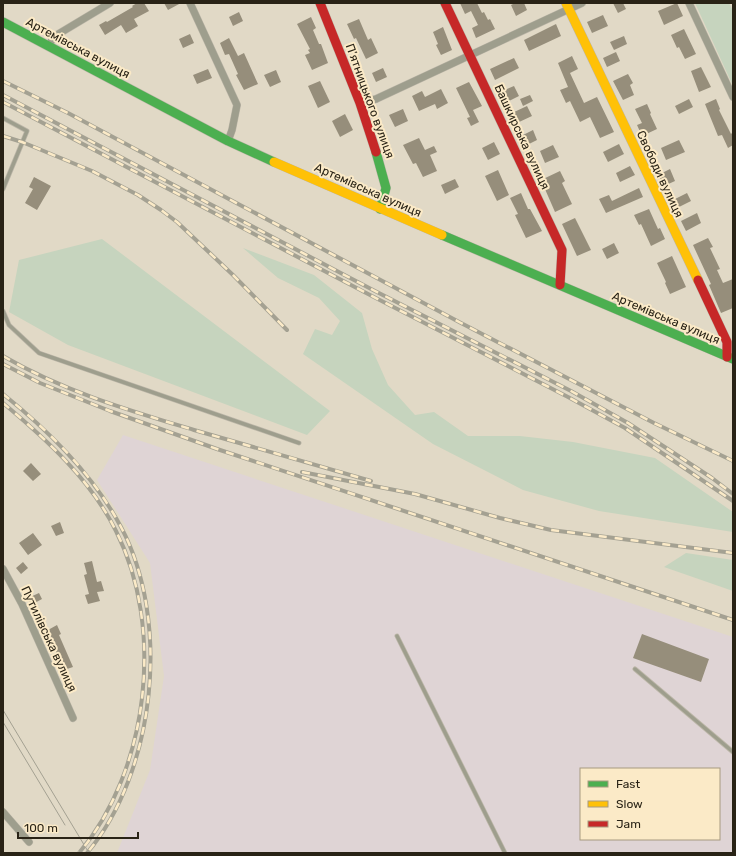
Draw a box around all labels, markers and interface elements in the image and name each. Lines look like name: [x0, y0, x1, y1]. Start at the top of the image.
street label: Артемівська вулиця: [24, 15, 132, 81]
street label: П’ятницького вулиця: [343, 42, 397, 160]
street label: Башкирська вулиця: [491, 82, 553, 192]
street label: Свободи вулиця: [634, 128, 686, 220]
street label: Артемівська вулиця: [312, 160, 424, 220]
street label: Артемівська вулиця: [610, 289, 722, 347]
street label: Путилівська вулиця: [18, 584, 80, 694]
legend: [580, 768, 720, 840]
text: Fast: [616, 777, 640, 791]
text: Slow: [616, 797, 643, 811]
scale bar: [18, 814, 138, 840]
text: Jam: [616, 817, 641, 831]
text: 100 m: [24, 821, 58, 835]

